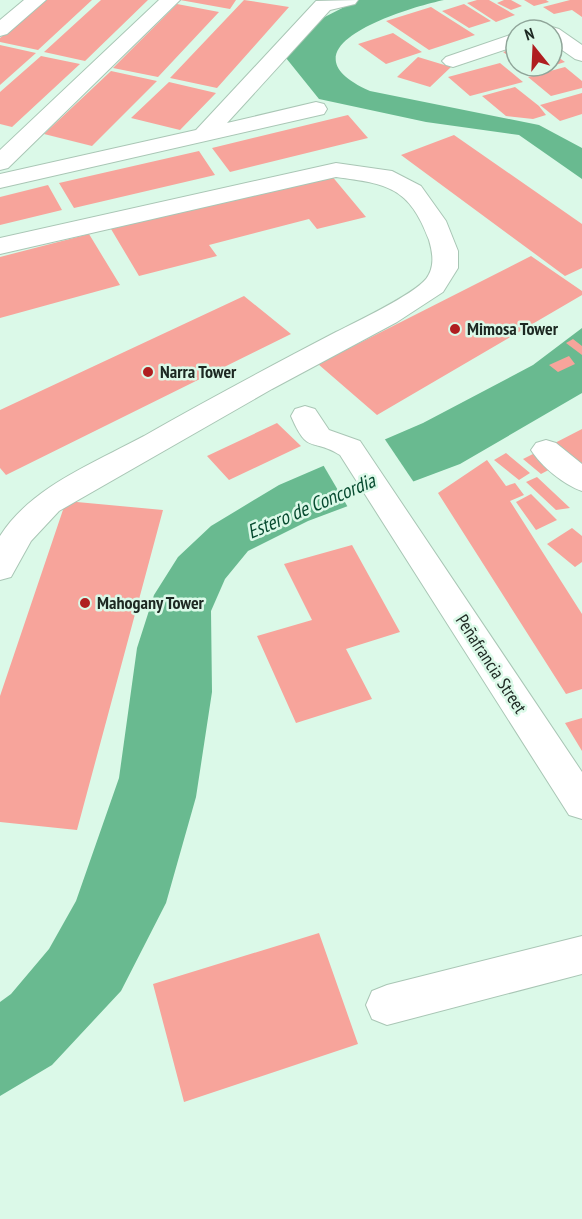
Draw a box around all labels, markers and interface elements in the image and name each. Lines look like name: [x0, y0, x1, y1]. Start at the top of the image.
north arrow: [504, 18, 564, 78]
text: N: [522, 23, 537, 45]
place label: Mimosa Tower: [467, 317, 559, 340]
marker: Mimosa Tower: [448, 322, 462, 336]
place label: Narra Tower: [160, 360, 237, 383]
marker: Narra Tower: [141, 365, 155, 379]
water label: Estero de Concordia: [243, 467, 380, 545]
place label: Mahogany Tower: [97, 591, 205, 614]
marker: Mahogany Tower: [78, 596, 92, 610]
street label: Peñafrancia Street: [451, 610, 532, 718]

